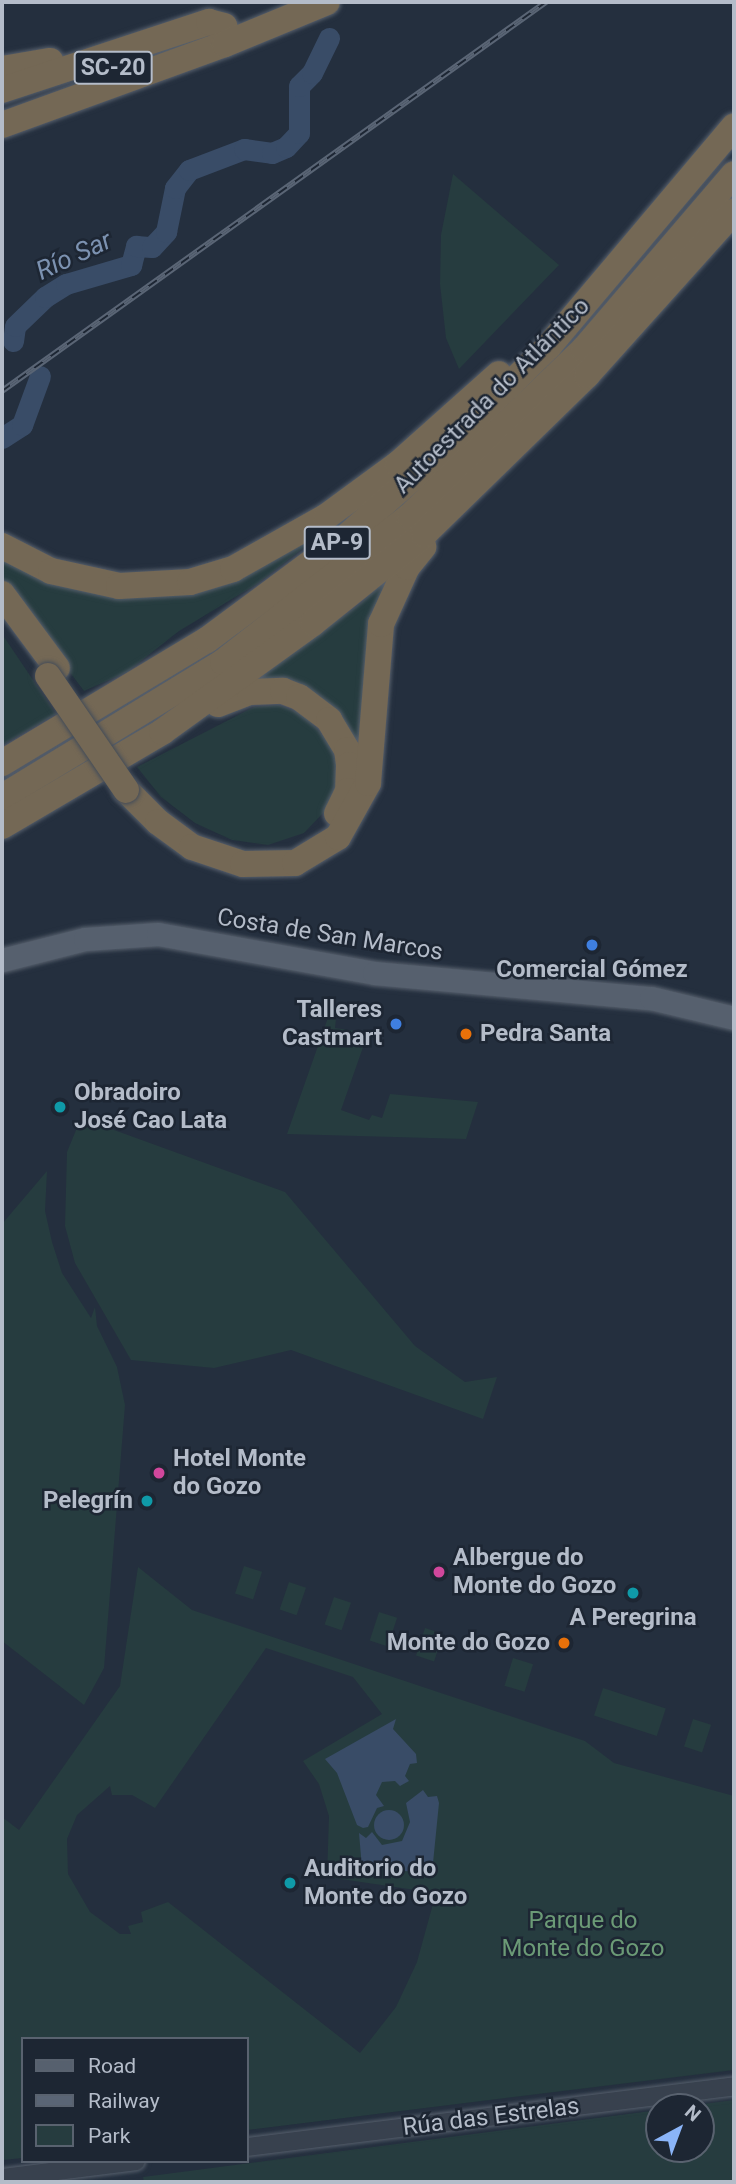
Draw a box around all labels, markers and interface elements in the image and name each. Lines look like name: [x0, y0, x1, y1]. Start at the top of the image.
road number: SC-20: [73, 48, 153, 88]
water label: Río Sar: [31, 225, 117, 287]
street label: Autoestrada do Atlántico: [388, 292, 596, 500]
road number: AP-9: [302, 524, 372, 562]
street label: Costa de San Marcos: [215, 903, 445, 967]
marker: Comercial Gómez: [584, 937, 600, 953]
place label: Comercial Gómez: [496, 956, 688, 984]
place label: Talleres Castmart: [282, 996, 382, 1052]
marker: Talleres Castmart: [388, 1016, 404, 1032]
place label: Pedra Santa: [480, 1020, 611, 1048]
marker: Pedra Santa: [458, 1026, 474, 1042]
place label: Obradoiro José Cao Lata: [74, 1079, 227, 1135]
marker: Obradoiro José Cao Lata: [52, 1099, 68, 1115]
place label: Hotel Monte do Gozo: [173, 1445, 306, 1501]
marker: Hotel Monte do Gozo: [151, 1465, 167, 1481]
place label: Pelegrín: [43, 1487, 133, 1515]
marker: Pelegrín: [139, 1493, 155, 1509]
place label: Albergue do Monte do Gozo: [453, 1544, 616, 1600]
marker: Albergue do Monte do Gozo: [431, 1564, 447, 1580]
marker: A Peregrina: [625, 1585, 641, 1601]
place label: A Peregrina: [569, 1604, 697, 1632]
place label: Monte do Gozo: [387, 1629, 550, 1657]
marker: Monte do Gozo: [556, 1635, 572, 1651]
place label: Auditorio do Monte do Gozo: [304, 1855, 467, 1911]
marker: Auditorio do Monte do Gozo: [282, 1875, 298, 1891]
park label: Parque do Monte do Gozo: [502, 1907, 664, 1963]
legend: [21, 2037, 248, 2163]
text: Road: [88, 2054, 136, 2078]
text: Railway: [88, 2089, 160, 2113]
street label: Rúa das Estrelas: [401, 2092, 581, 2142]
north arrow: [645, 2093, 715, 2163]
text: N: [680, 2100, 705, 2126]
text: Park: [88, 2124, 130, 2148]

